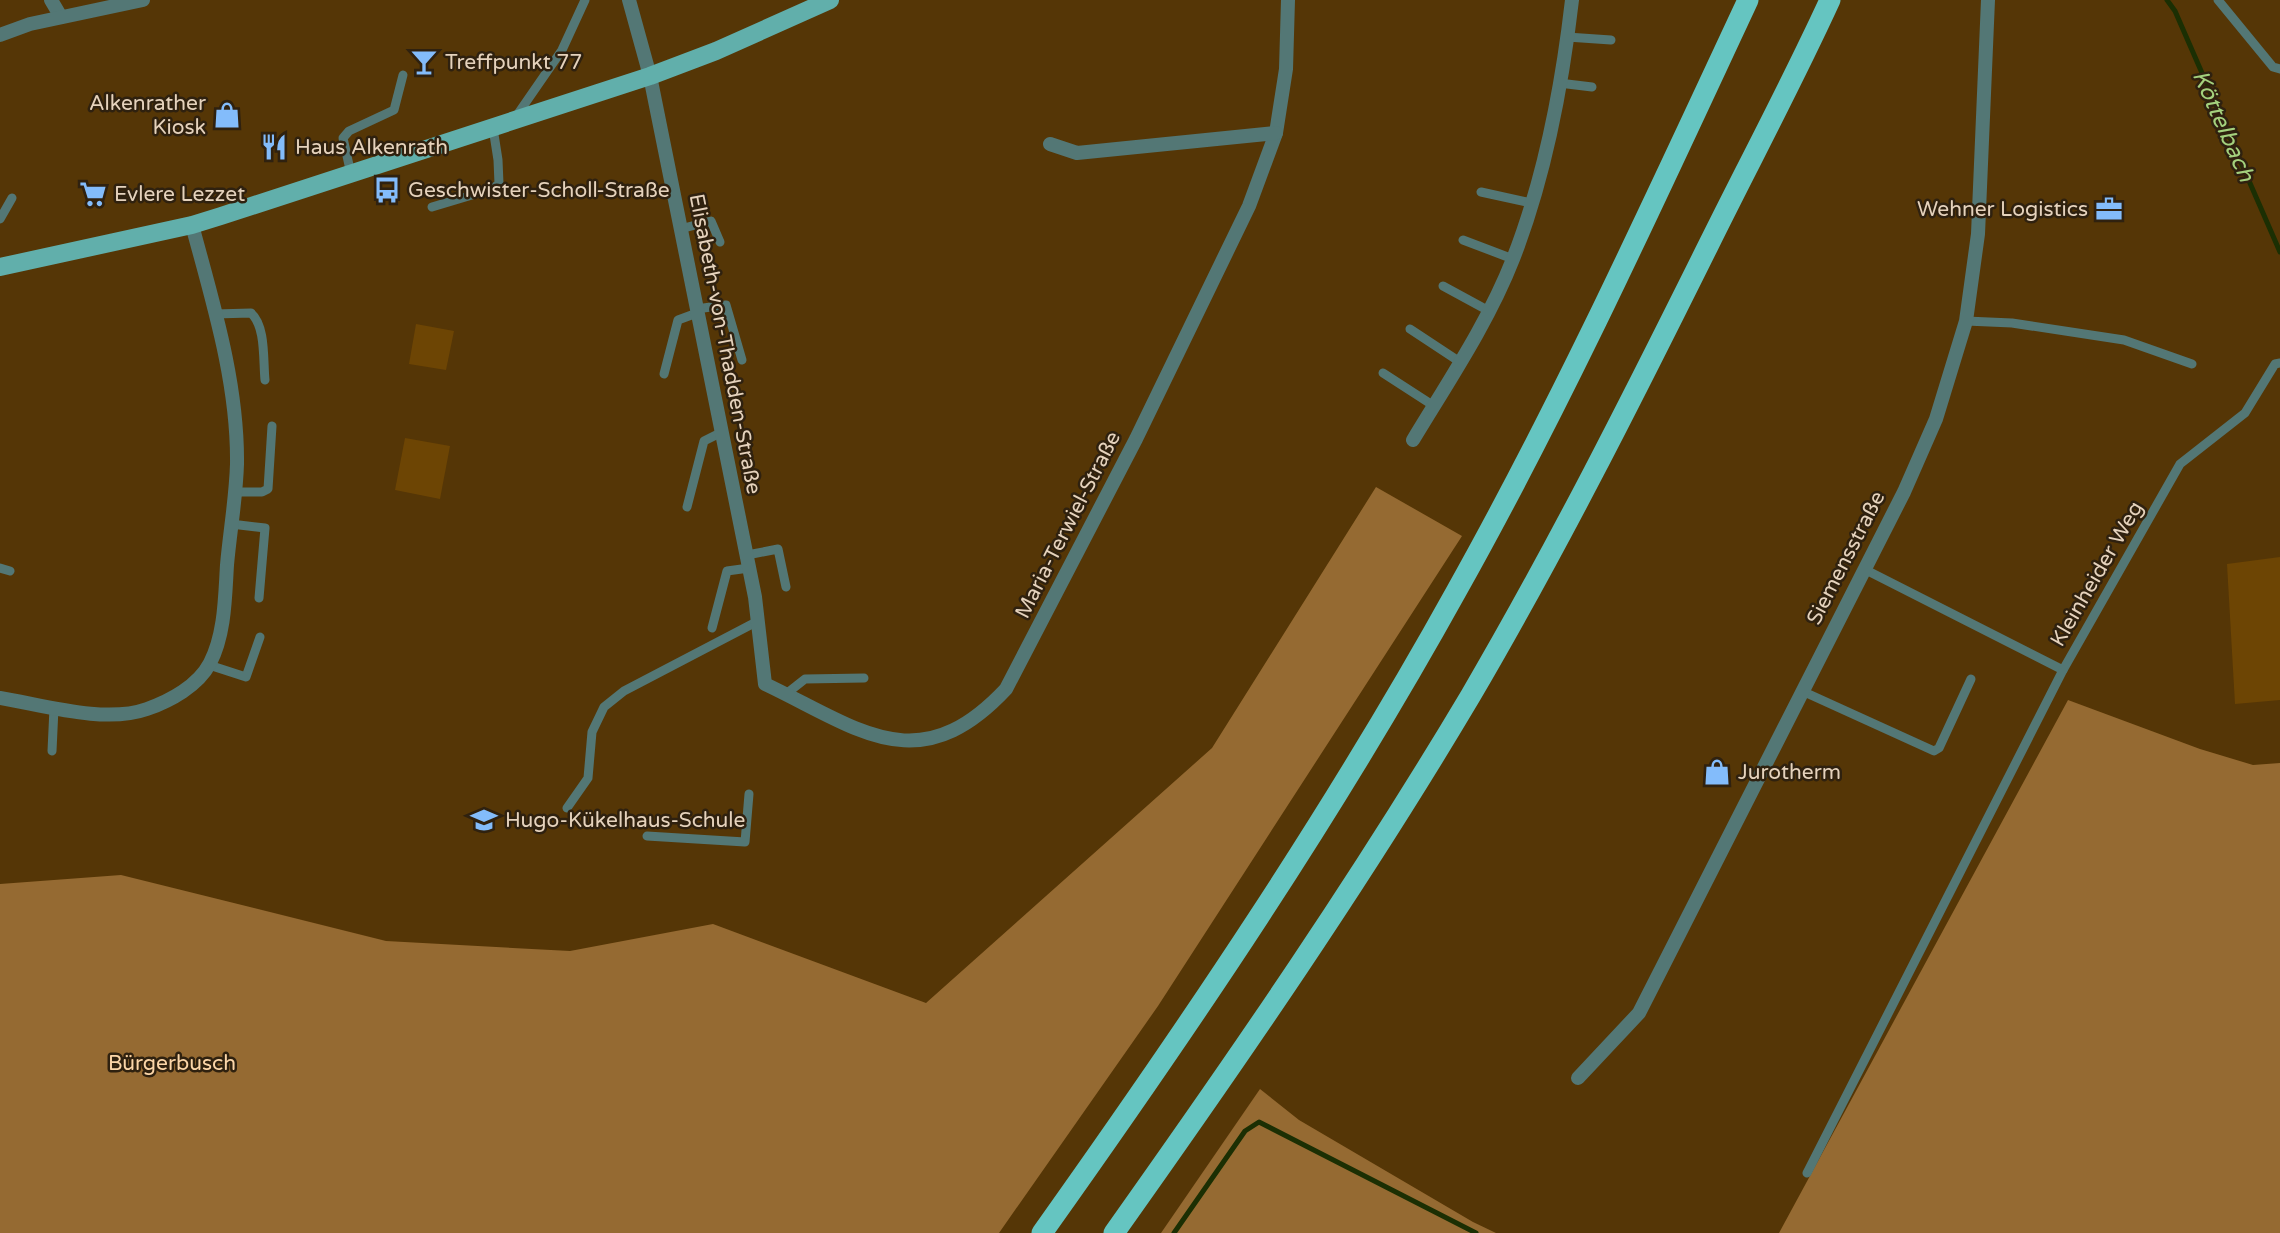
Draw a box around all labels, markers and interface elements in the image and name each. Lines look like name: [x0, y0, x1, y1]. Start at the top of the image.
bar icon: Treffpunkt 77: [409, 47, 439, 77]
place label: Treffpunkt 77: [445, 50, 583, 75]
water label: Köttelbach: [2186, 66, 2260, 187]
place label: Alkenrather Kiosk: [89, 91, 206, 140]
shop icon: Alkenrather Kiosk: [212, 100, 242, 130]
restaurant icon: Haus Alkenrath: [259, 132, 289, 162]
place label: Haus Alkenrath: [295, 135, 448, 160]
bus stop icon: Geschwister-Scholl-Straße: [372, 175, 402, 205]
place label: Geschwister-Scholl-Straße: [408, 178, 670, 203]
supermarket icon: Evlere Lezzet: [78, 179, 108, 209]
place label: Evlere Lezzet: [114, 182, 245, 207]
street label: Elisabeth-von-Thadden-Straße: [684, 192, 766, 496]
office icon: Wehner Logistics: [2094, 194, 2124, 224]
place label: Wehner Logistics: [1917, 197, 2088, 222]
street label: Maria-Terwiel-Straße: [1010, 427, 1126, 623]
street label: Siemensstraße: [1802, 487, 1890, 629]
street label: Kleinheider Weg: [2045, 497, 2149, 651]
shop icon: Jurotherm: [1702, 757, 1732, 787]
place label: Jurotherm: [1738, 760, 1841, 785]
school or university icon: Hugo-Kükelhaus-Schule: [469, 805, 499, 835]
place label: Hugo-Kükelhaus-Schule: [505, 808, 746, 833]
park label: Bürgerbusch: [108, 1051, 236, 1076]

